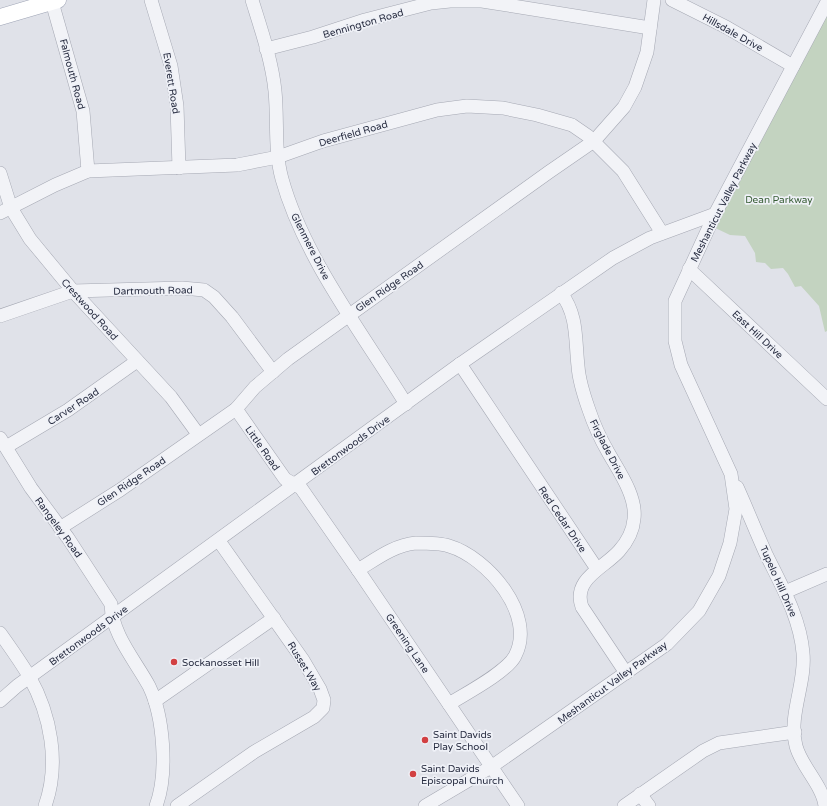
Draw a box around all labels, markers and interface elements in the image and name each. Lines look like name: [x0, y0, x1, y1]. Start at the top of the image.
street label: Bennington Road: [322, 7, 405, 41]
street label: Hillsdale Drive: [700, 11, 765, 55]
street label: Falmouth Road: [57, 38, 87, 111]
street label: Everett Road: [160, 52, 182, 115]
street label: Deerfield Road: [317, 118, 389, 150]
street label: Meshanticut Valley Parkway: [688, 140, 760, 264]
park label: Dean Parkway: [745, 194, 813, 206]
street label: Glenmere Drive: [288, 211, 332, 282]
street label: Glen Ridge Road: [353, 259, 426, 315]
street label: Crestwood Road: [58, 276, 120, 343]
street label: Dartmouth Road: [113, 284, 193, 298]
street label: East Hill Drive: [729, 308, 786, 362]
street label: Carver Road: [46, 386, 101, 428]
street label: Brettonwoods Drive: [309, 413, 392, 478]
street label: Firglade Drive: [587, 417, 628, 482]
street label: Little Road: [242, 424, 282, 473]
street label: Glen Ridge Road: [95, 454, 168, 509]
street label: Red Cedar Drive: [536, 484, 589, 555]
street label: Rangeley Road: [32, 495, 84, 560]
street label: Tupelo Hill Drive: [757, 544, 799, 619]
street label: Brettonwoods Drive: [47, 603, 130, 668]
street label: Greening Lane: [383, 611, 432, 676]
street label: Meshanticut Valley Parkway: [555, 639, 670, 727]
street label: Russet Way: [285, 640, 324, 694]
marker: Sockanosset Hill: [169, 657, 179, 667]
place label: Sockanosset Hill: [182, 657, 259, 669]
place label: Saint Davids Play School: [433, 729, 492, 753]
marker: Saint Davids Play School: [420, 735, 430, 745]
place label: Saint Davids Episcopal Church: [421, 763, 504, 787]
marker: Saint Davids Episcopal Church: [408, 769, 418, 779]

